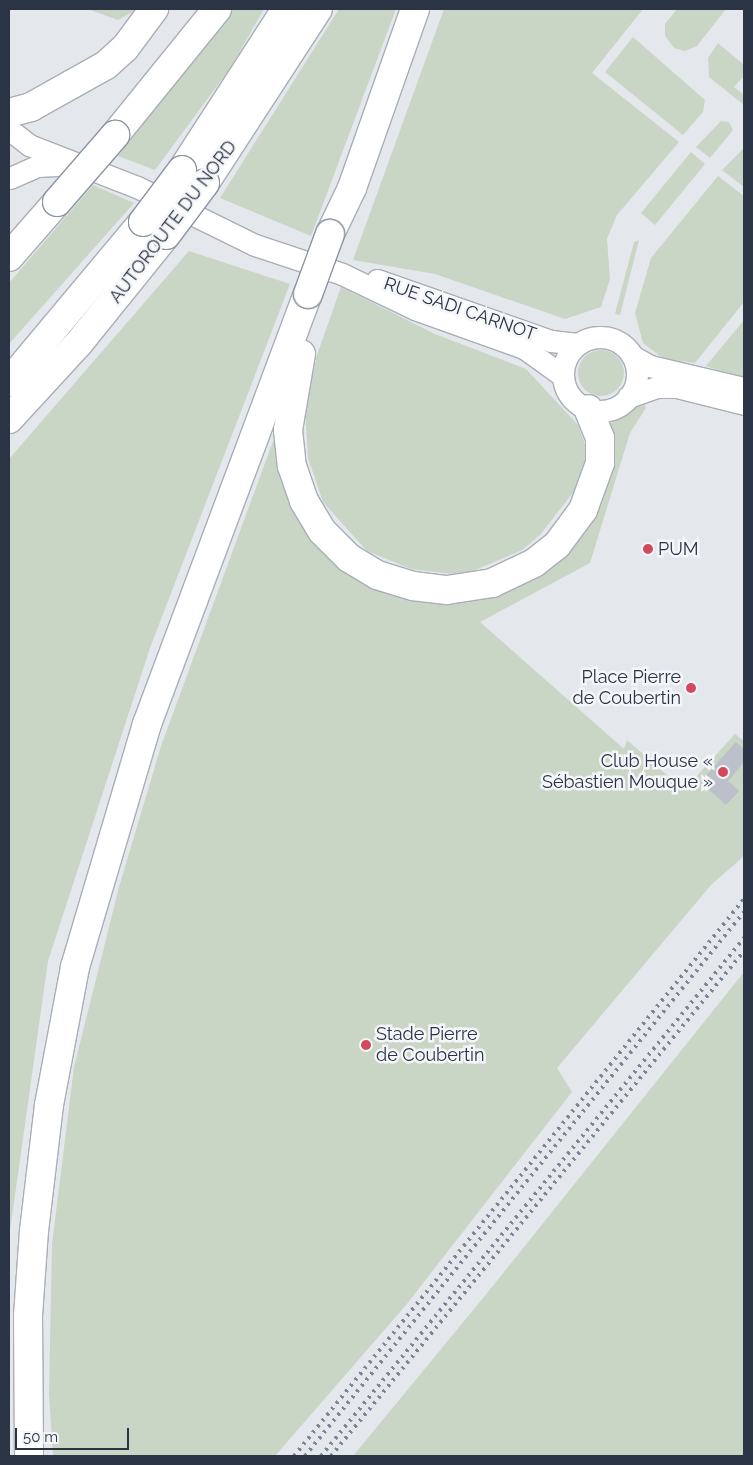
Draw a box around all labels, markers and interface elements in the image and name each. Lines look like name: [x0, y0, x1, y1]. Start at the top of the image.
street label: AUTOROUTE DU NORD: [105, 137, 241, 307]
street label: RUE SADI CARNOT: [381, 273, 539, 345]
place label: PUM: [658, 538, 699, 560]
marker: PUM: [642, 543, 654, 555]
place label: Place Pierre de Coubertin: [572, 667, 681, 710]
marker: Place Pierre de Coubertin: [685, 682, 697, 694]
place label: Club House « Sébastien Mouque »: [542, 751, 713, 794]
marker: Club House « Sébastien Mouque »: [717, 766, 729, 778]
place label: Stade Pierre de Coubertin: [376, 1024, 485, 1066]
marker: Stade Pierre de Coubertin: [360, 1039, 372, 1051]
scale bar: [18, 1418, 131, 1450]
text: 50 m: [23, 1428, 58, 1446]

